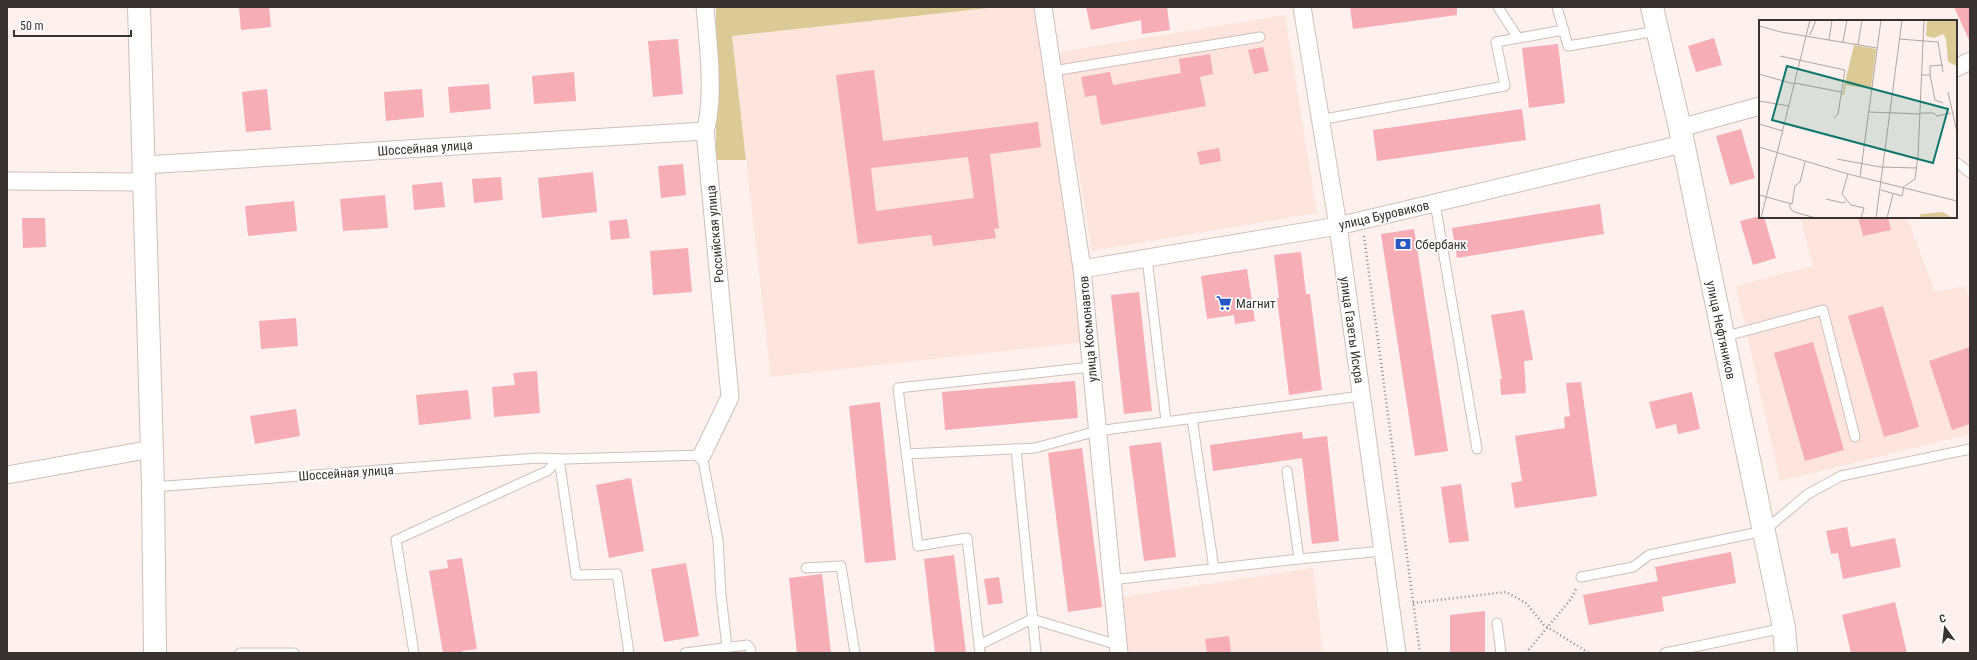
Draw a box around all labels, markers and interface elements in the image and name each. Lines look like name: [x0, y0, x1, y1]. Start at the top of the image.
scale bar: [14, 12, 131, 38]
text: 50 m: [20, 19, 44, 33]
inset map: [1759, 20, 1957, 218]
street label: Шоссейная улица: [377, 137, 473, 159]
street label: Российская улица: [703, 184, 727, 284]
street label: улица Буровиков: [1337, 197, 1431, 233]
bank icon: Сбербанк: [1394, 235, 1412, 253]
place label: Сбербанк: [1415, 237, 1467, 252]
street label: улица Космонавтов: [1076, 275, 1100, 383]
street label: улица Газеты Искра: [1337, 276, 1367, 384]
street label: улица Нефтяников: [1703, 279, 1739, 381]
supermarket icon: Магнит: [1215, 294, 1233, 312]
place label: Магнит: [1236, 296, 1276, 311]
street label: Шоссейная улица: [298, 462, 394, 484]
north arrow: [1925, 608, 1965, 648]
text: С: [1938, 612, 1947, 626]

